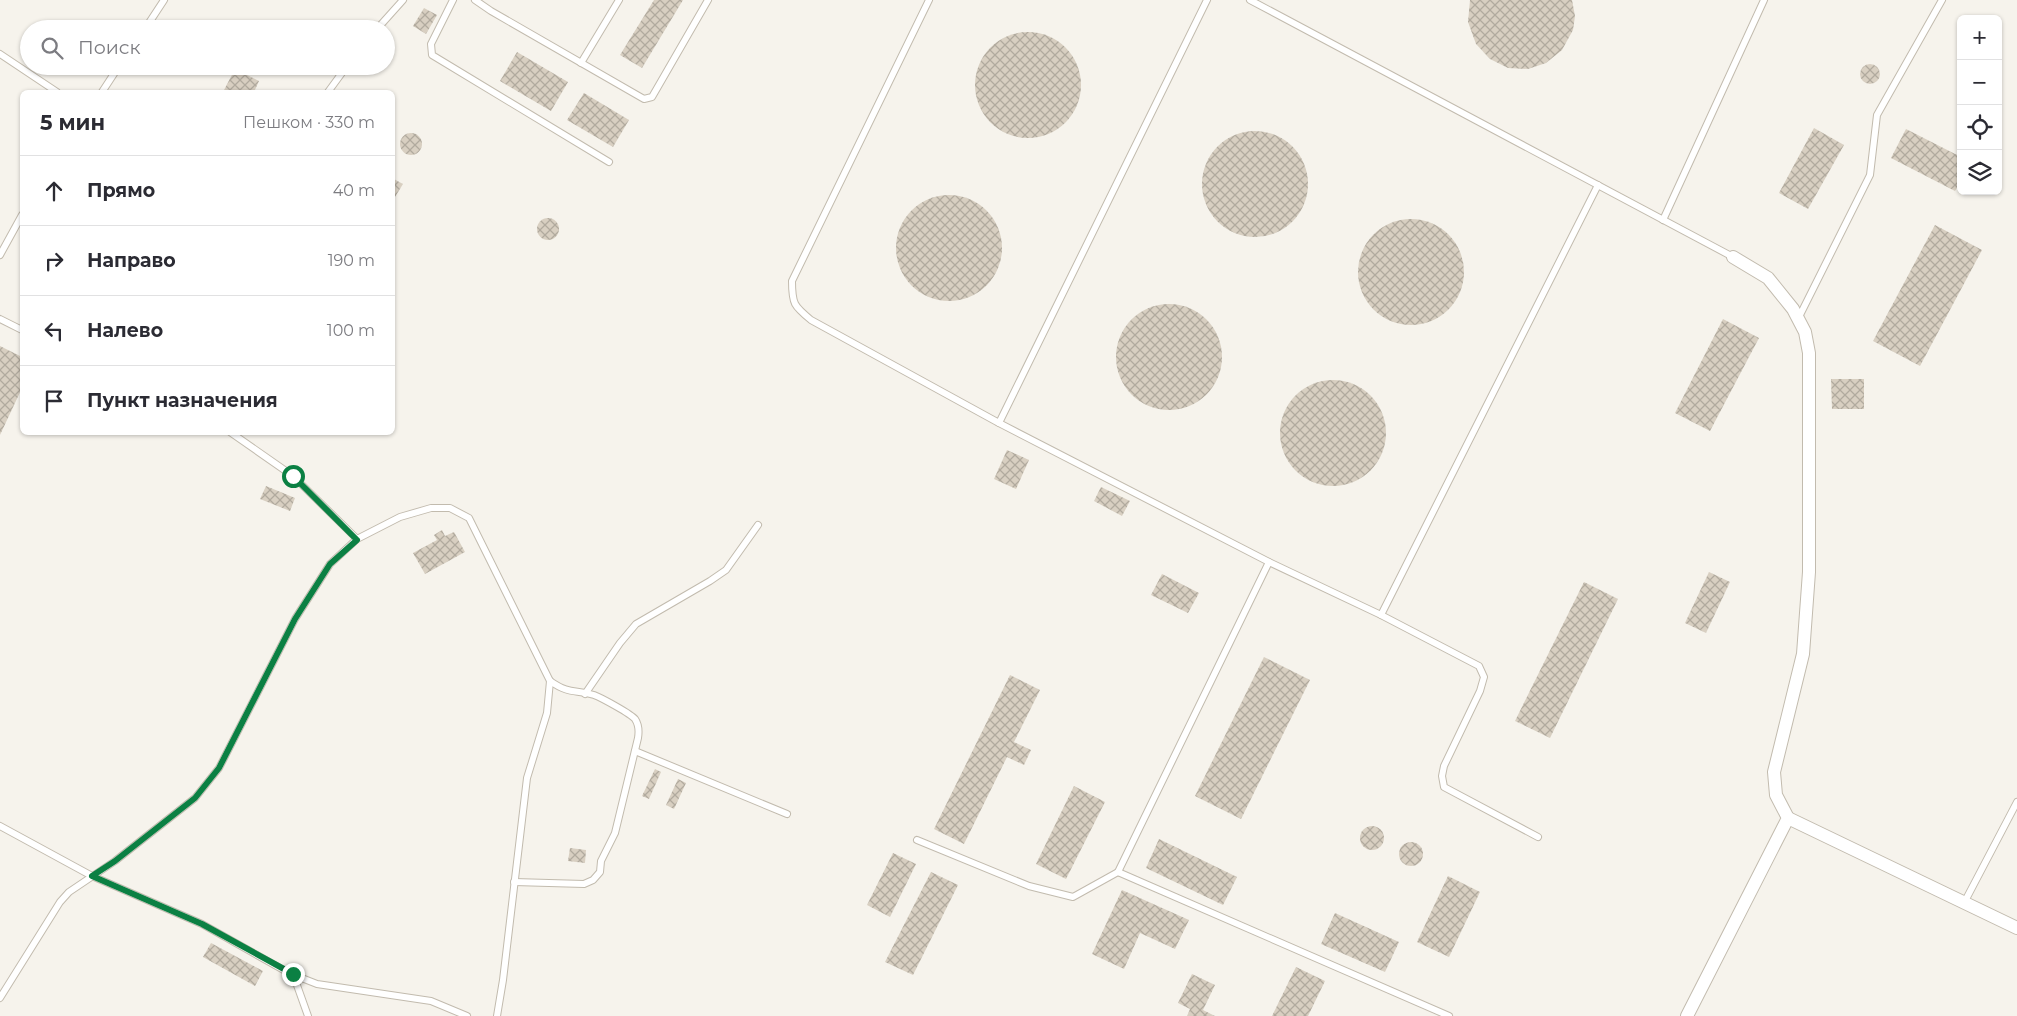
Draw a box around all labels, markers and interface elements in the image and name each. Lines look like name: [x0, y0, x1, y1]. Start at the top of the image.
map controls: [1957, 15, 2002, 195]
button: +: [1957, 15, 2002, 60]
search box: [20, 20, 395, 75]
icon: search: [38, 34, 66, 62]
text: Поиск: [78, 36, 141, 59]
button: −: [1957, 60, 2002, 105]
button: locate: [1957, 105, 2002, 150]
text: 5 мин: [40, 110, 105, 135]
text: Пешком · 330 m: [243, 113, 375, 132]
button: layers: [1957, 150, 2002, 195]
icon: ahead: [40, 177, 68, 205]
text: Прямо: [87, 179, 155, 202]
text: 40 m: [333, 181, 375, 200]
icon: right: [40, 247, 68, 275]
text: Направо: [87, 249, 176, 272]
text: 190 m: [328, 251, 375, 270]
icon: left: [40, 317, 68, 345]
text: Налево: [87, 319, 163, 342]
text: 100 m: [327, 321, 375, 340]
icon: arrive: [40, 387, 68, 415]
text: Пункт назначения: [87, 389, 278, 412]
route start: [282, 465, 305, 488]
route end: [282, 963, 305, 986]

